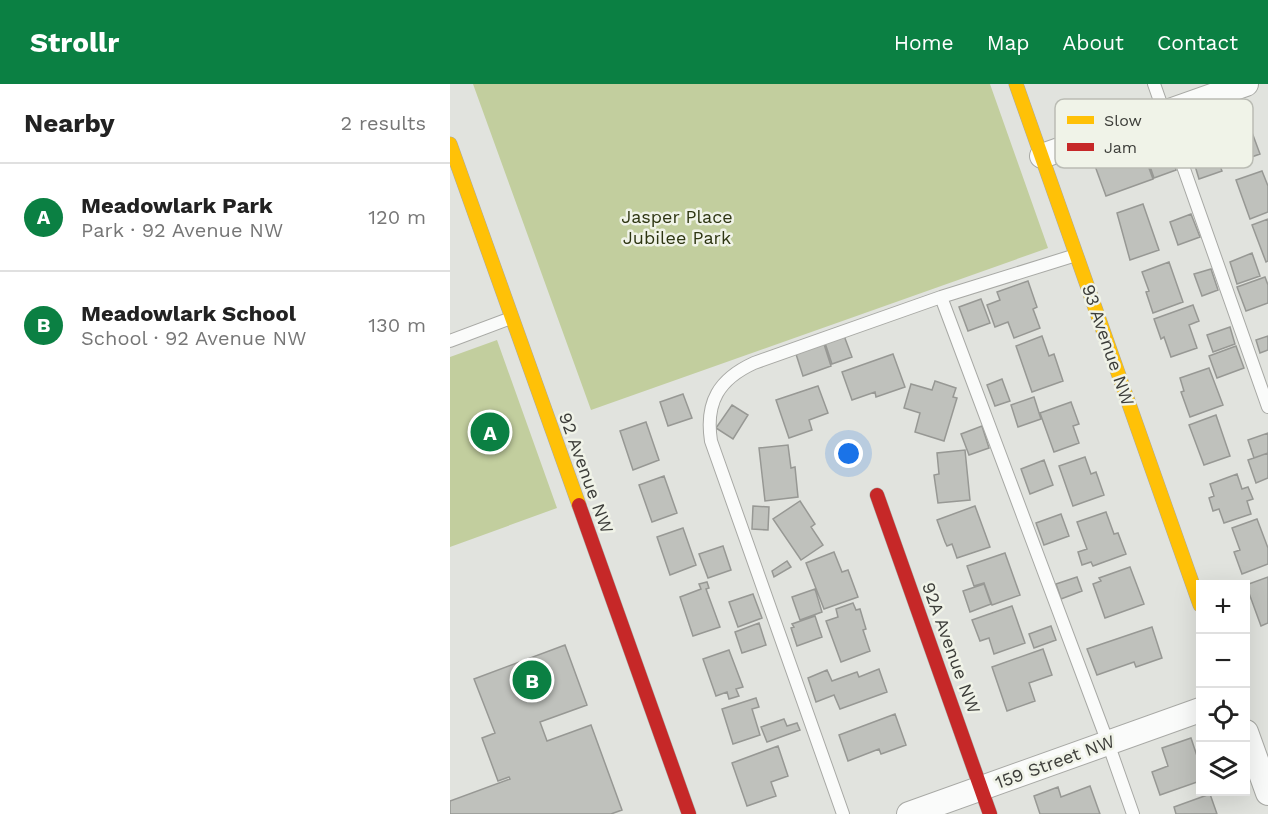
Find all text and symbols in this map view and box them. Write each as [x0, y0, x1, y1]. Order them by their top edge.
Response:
text: Strollr [30, 26, 119, 59]
text: Home [894, 30, 954, 55]
text: Map [987, 30, 1030, 55]
text: About [1063, 30, 1124, 55]
text: Contact [1157, 30, 1238, 55]
legend [1055, 99, 1253, 168]
text: Nearby [24, 108, 115, 138]
text: 2 results [341, 111, 426, 135]
text: Slow [1104, 111, 1142, 130]
text: Jam [1104, 138, 1137, 157]
text: Meadowlark Park [81, 193, 273, 218]
text: A [37, 205, 50, 229]
text: 120 m [368, 205, 426, 229]
park label: Jasper Place Jubilee Park [621, 206, 733, 248]
text: Park · 92 Avenue NW [81, 218, 283, 242]
street label: 93 Avenue NW [1078, 281, 1139, 408]
text: Meadowlark School [81, 301, 296, 326]
text: B [37, 313, 50, 337]
text: 130 m [368, 313, 426, 337]
text: School · 92 Avenue NW [81, 326, 306, 350]
street label: 92 Avenue NW [555, 409, 618, 536]
pin: A [470, 410, 510, 454]
your location [834, 439, 863, 468]
street label: 92A Avenue NW [918, 579, 985, 716]
map controls [1196, 580, 1250, 796]
button: + [1196, 580, 1250, 634]
button: − [1196, 634, 1250, 688]
pin: B [512, 658, 551, 702]
button: locate [1196, 688, 1250, 742]
street label: 159 Street NW [992, 730, 1117, 793]
button: layers [1196, 742, 1250, 796]

